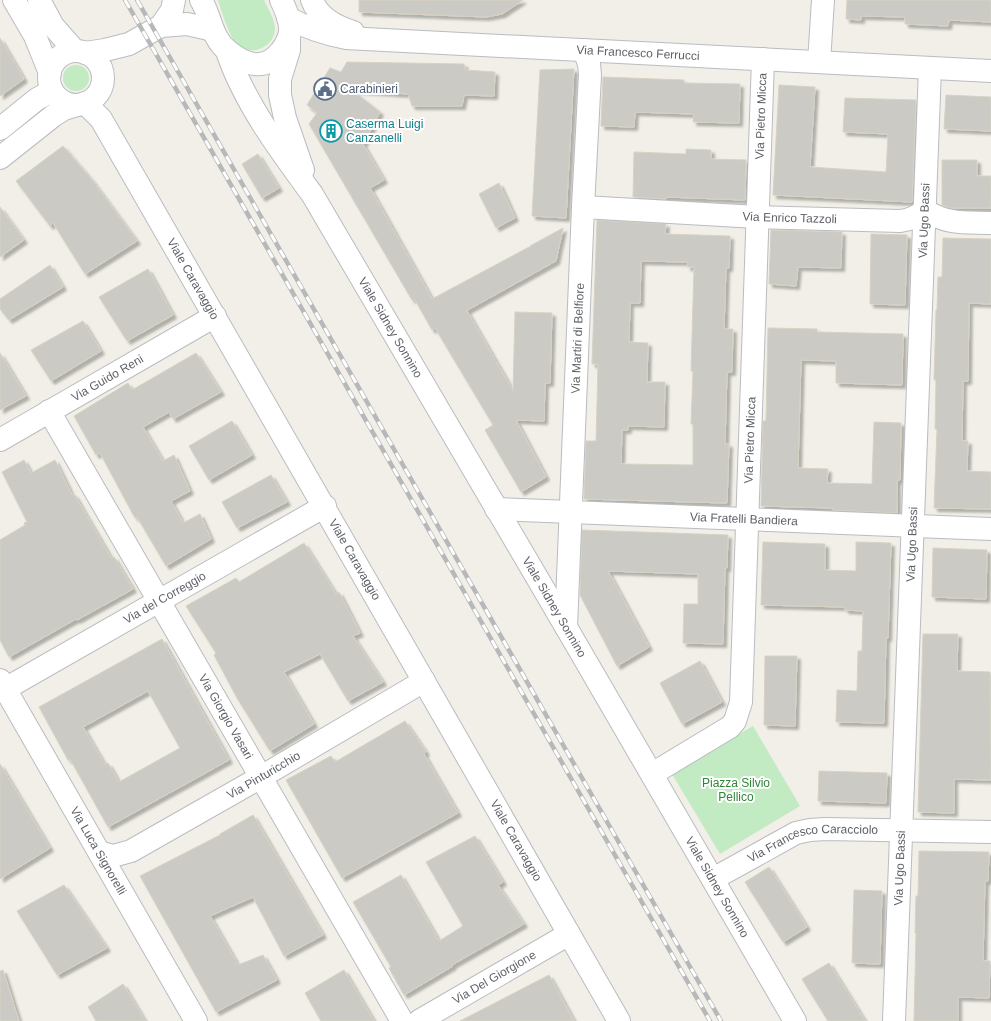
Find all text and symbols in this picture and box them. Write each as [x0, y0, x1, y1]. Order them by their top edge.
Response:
street label: Via Francesco Ferrucci [576, 43, 700, 63]
street label: Via Pietro Micca [753, 72, 770, 160]
public building icon: Carabinieri [312, 76, 338, 102]
place label: Carabinieri [340, 82, 398, 96]
place label: Caserma Luigi Canzanelli [346, 117, 423, 145]
building icon: Caserma Luigi Canzanelli [318, 118, 344, 144]
street label: Via Ugo Bassi [916, 183, 933, 258]
street label: Via Enrico Tazzoli [742, 209, 837, 226]
street label: Viale Caravaggio [164, 236, 222, 322]
street label: Viale Sidney Sonnino [355, 275, 425, 381]
street label: Via Martiri di Belfiore [568, 282, 587, 394]
street label: Via Guido Reni [69, 352, 146, 404]
street label: Via Pietro Micca [741, 396, 758, 483]
street label: Via Ugo Bassi [904, 506, 920, 582]
street label: Via Fratelli Bandiera [690, 510, 798, 528]
street label: Viale Caravaggio [326, 516, 384, 603]
street label: Viale Sidney Sonnino [519, 554, 589, 660]
street label: Via del Correggio [121, 568, 209, 627]
street label: Via Giorgio Vasari [196, 672, 256, 761]
street label: Via Pinturicchio [224, 748, 303, 802]
park label: Piazza Silvio Pellico [702, 776, 770, 804]
street label: Viale Caravaggio [487, 797, 545, 884]
street label: Via Luca Signorelli [67, 804, 129, 897]
street label: Via Francesco Caracciolo [745, 822, 879, 865]
street label: Via Ugo Bassi [891, 830, 908, 906]
street label: Viale Sidney Sonnino [683, 834, 752, 940]
street label: Via Del Giorgione [450, 948, 539, 1007]

